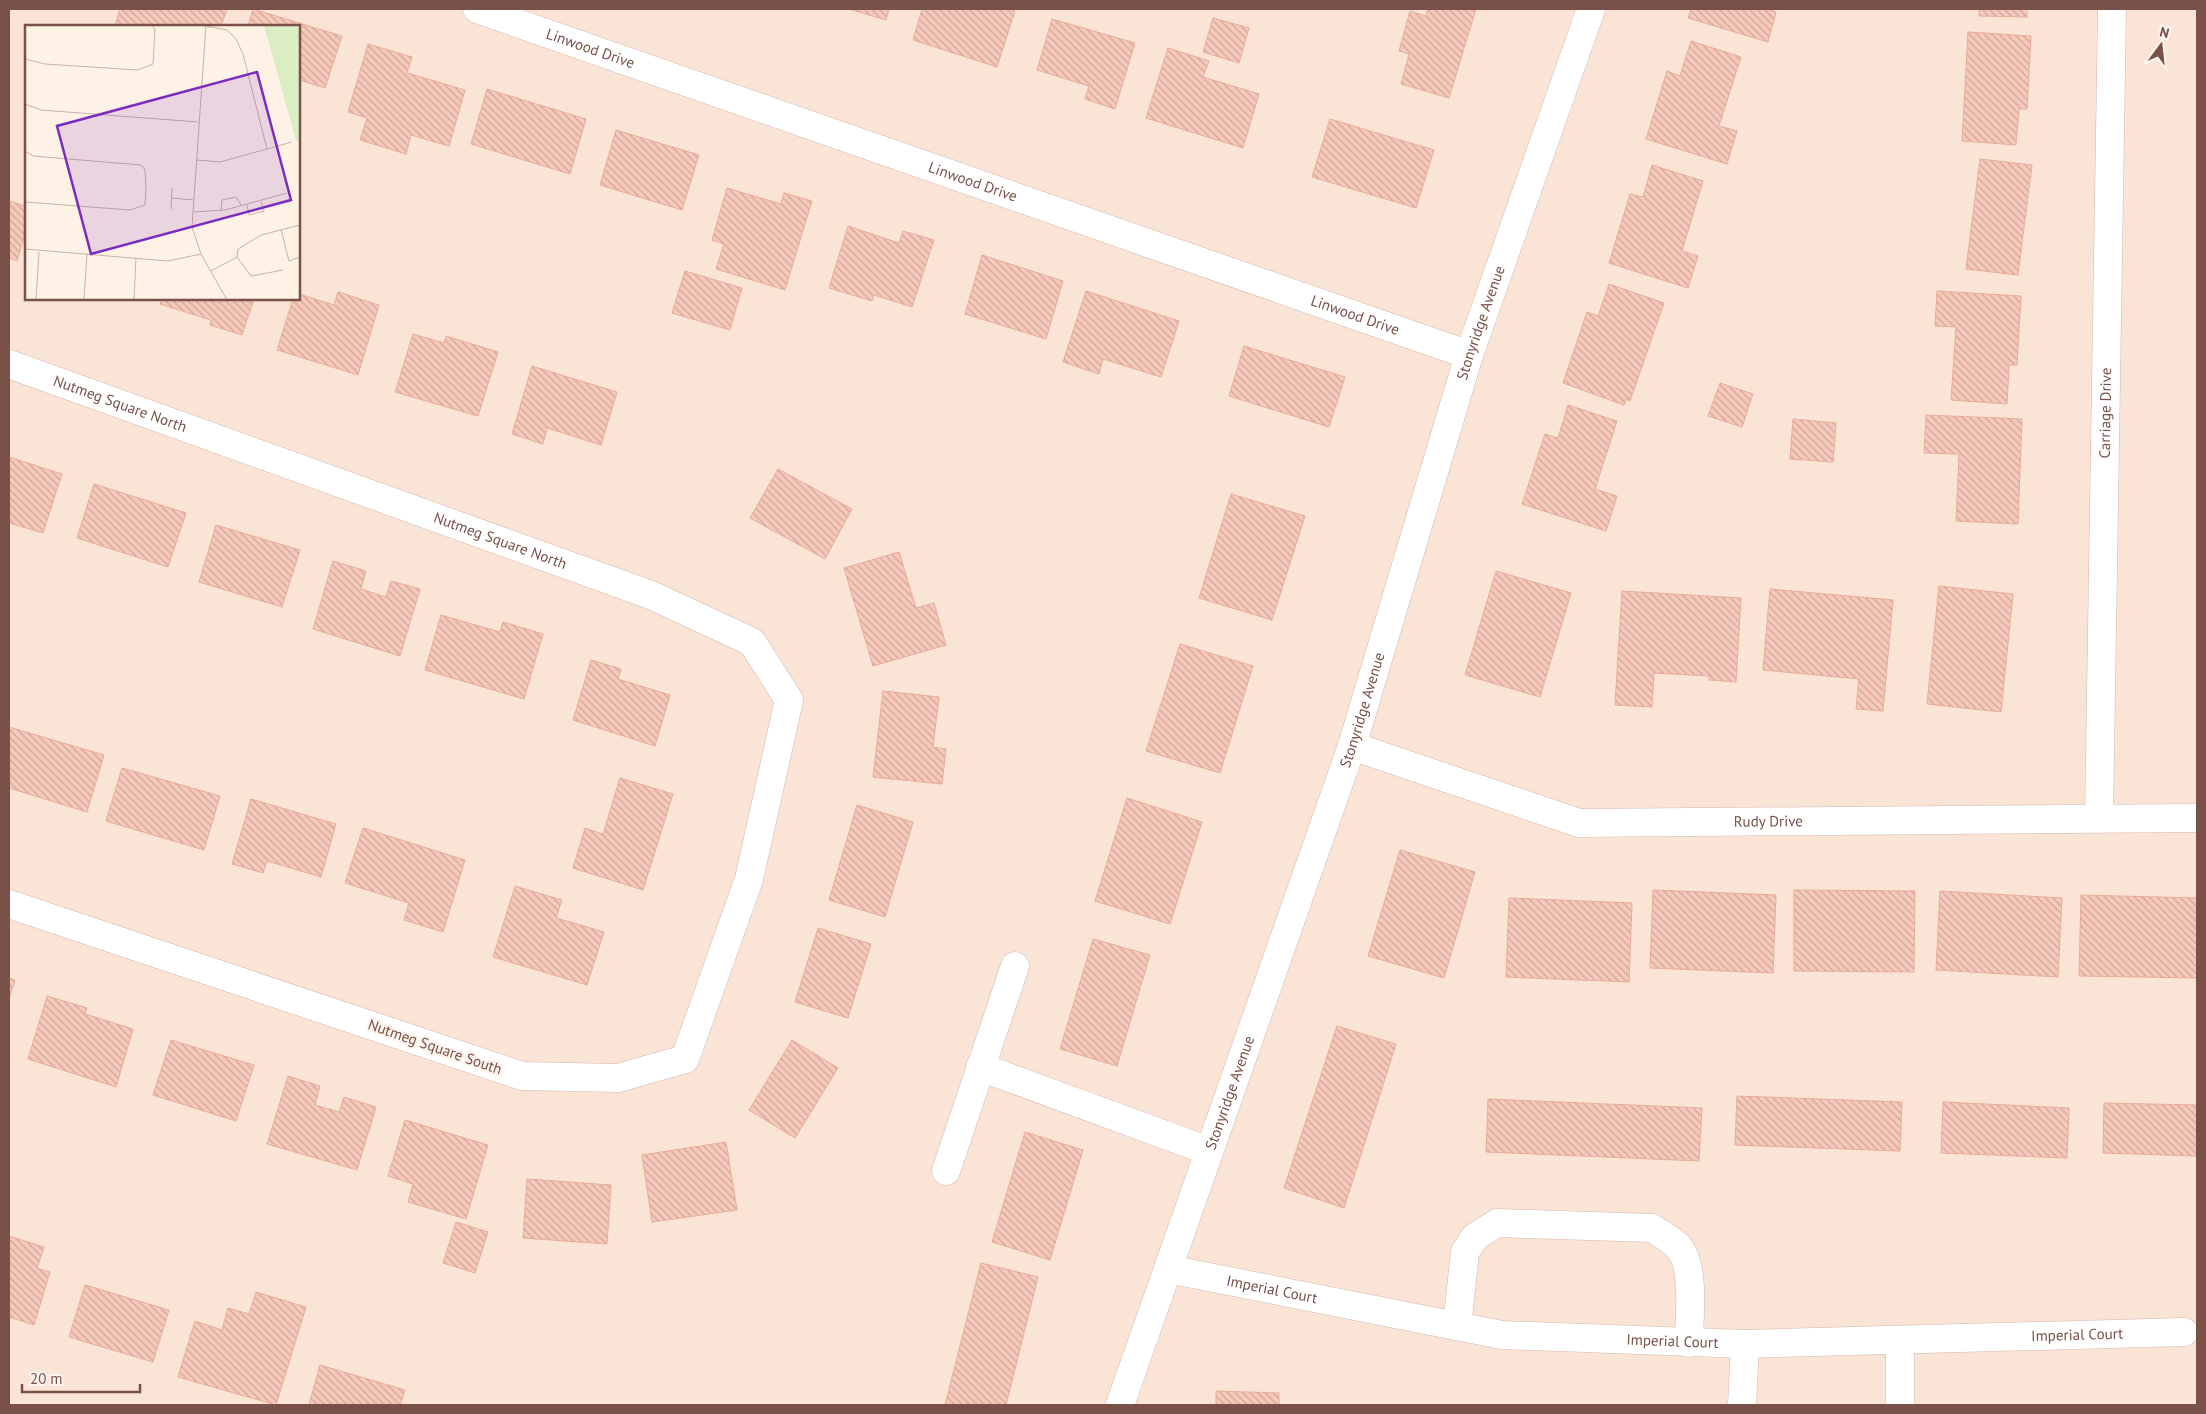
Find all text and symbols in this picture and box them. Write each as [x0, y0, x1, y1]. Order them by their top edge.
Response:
north arrow [2136, 20, 2186, 70]
text: N [2158, 23, 2171, 42]
street label: Linwood Drive [544, 24, 637, 72]
inset map [25, 25, 300, 300]
street label: Linwood Drive [926, 157, 1020, 206]
street label: Stonyridge Avenue [1452, 263, 1509, 382]
street label: Linwood Drive [1308, 291, 1402, 339]
street label: Carriage Drive [2095, 367, 2115, 459]
street label: Nutmeg Square North [51, 371, 189, 436]
street label: Nutmeg Square North [431, 508, 570, 573]
street label: Stonyridge Avenue [1335, 650, 1388, 770]
street label: Rudy Drive [1734, 811, 1803, 831]
street label: Nutmeg Square South [366, 1015, 505, 1078]
street label: Stonyridge Avenue [1201, 1033, 1258, 1152]
street label: Imperial Court [1225, 1271, 1319, 1307]
street label: Imperial Court [2031, 1324, 2124, 1345]
street label: Imperial Court [1626, 1330, 1719, 1352]
scale bar [22, 1362, 140, 1394]
text: 20 m [30, 1369, 63, 1388]

